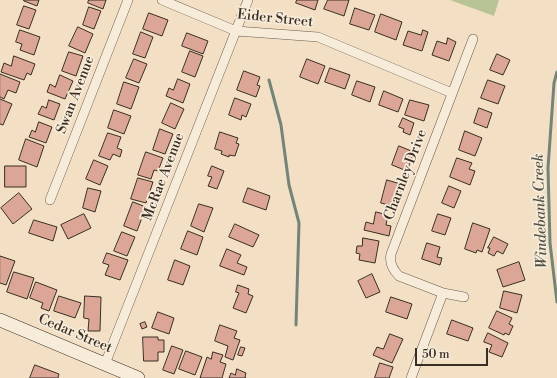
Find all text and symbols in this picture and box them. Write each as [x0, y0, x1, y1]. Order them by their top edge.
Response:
street label: Eider Street [236, 7, 314, 31]
street label: Swan Avenue [53, 54, 99, 136]
street label: Charnley Drive [381, 127, 431, 223]
street label: McRae Avenue [140, 131, 188, 223]
water label: Windebank Creek [530, 153, 552, 269]
street label: Cedar Street [36, 311, 114, 357]
scale bar [417, 340, 490, 366]
text: 50 m [422, 347, 450, 362]

